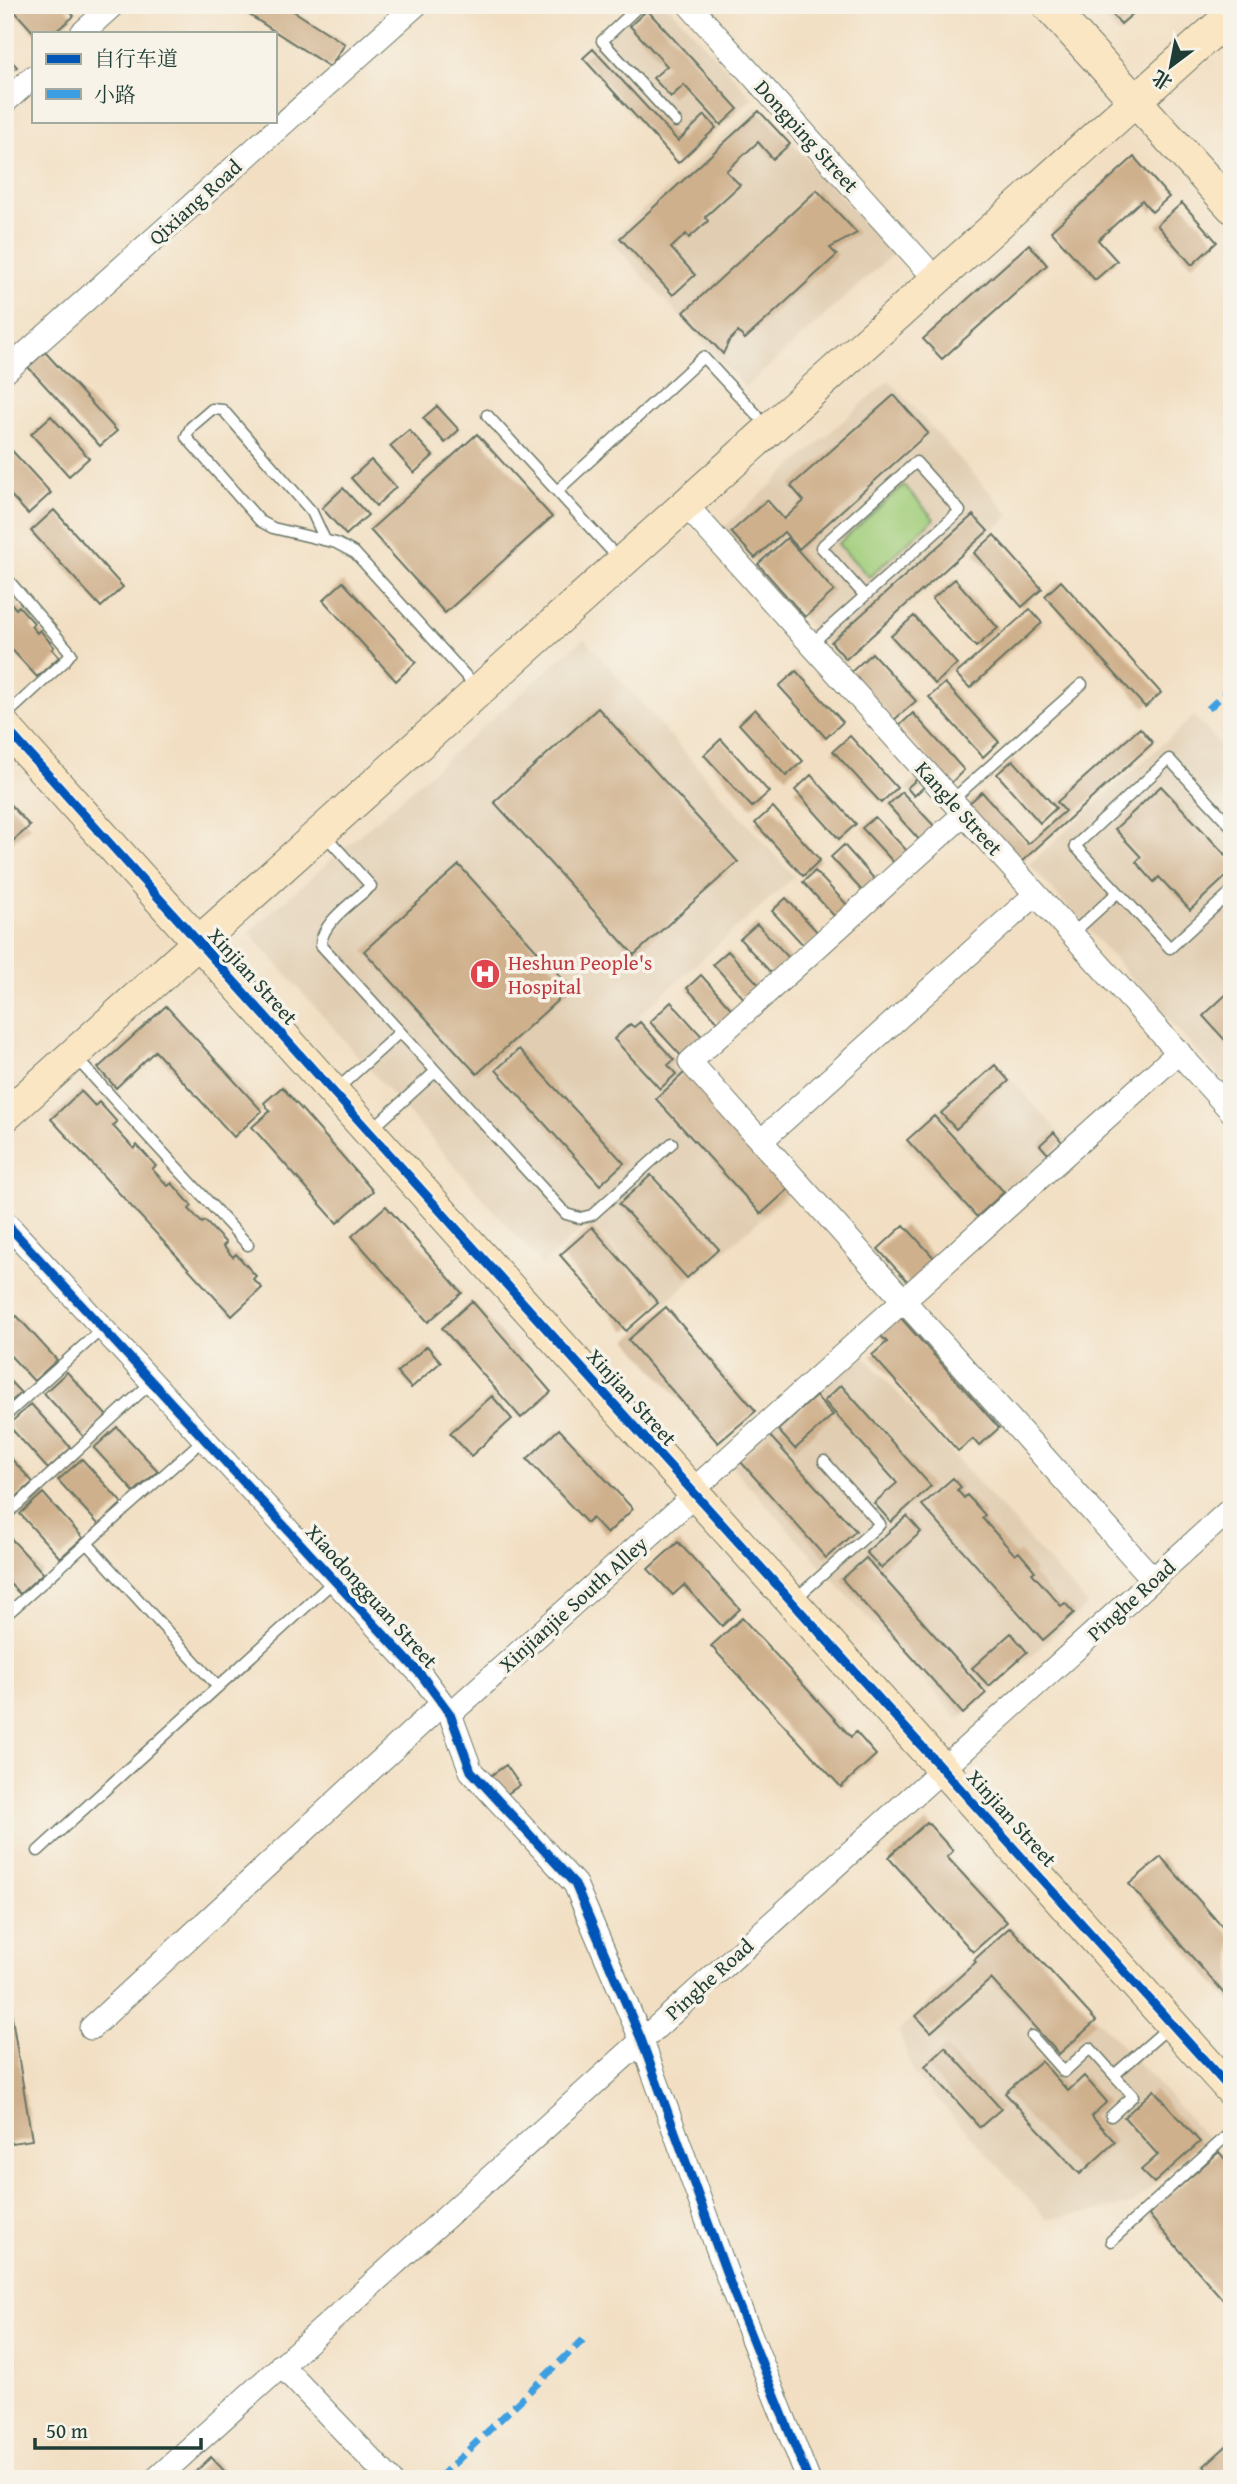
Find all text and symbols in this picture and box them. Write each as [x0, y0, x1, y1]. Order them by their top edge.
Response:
legend [32, 32, 276, 122]
north arrow [1136, 32, 1206, 102]
text: 自行车道 [94, 43, 178, 74]
text: 北 [1147, 64, 1177, 97]
street label: Dongping Street [748, 73, 867, 200]
text: 小路 [94, 79, 136, 110]
street label: Qixiang Road [142, 151, 249, 252]
street label: Kangle Street [908, 754, 1010, 863]
street label: Xinjian Street [201, 920, 306, 1032]
place label: Heshun People's Hospital [508, 947, 652, 1002]
hospital icon: Heshun People's Hospital [468, 957, 502, 991]
street label: Xinjian Street [580, 1341, 685, 1453]
street label: Xiaodongguan Street [299, 1517, 446, 1676]
street label: Xinjianjie South Alley [492, 1528, 655, 1679]
street label: Pinghe Road [1080, 1551, 1183, 1648]
street label: Xinjian Street [960, 1762, 1065, 1874]
street label: Pinghe Road [658, 1930, 761, 2027]
scale bar [35, 2407, 201, 2451]
text: 50 m [46, 2415, 88, 2446]

